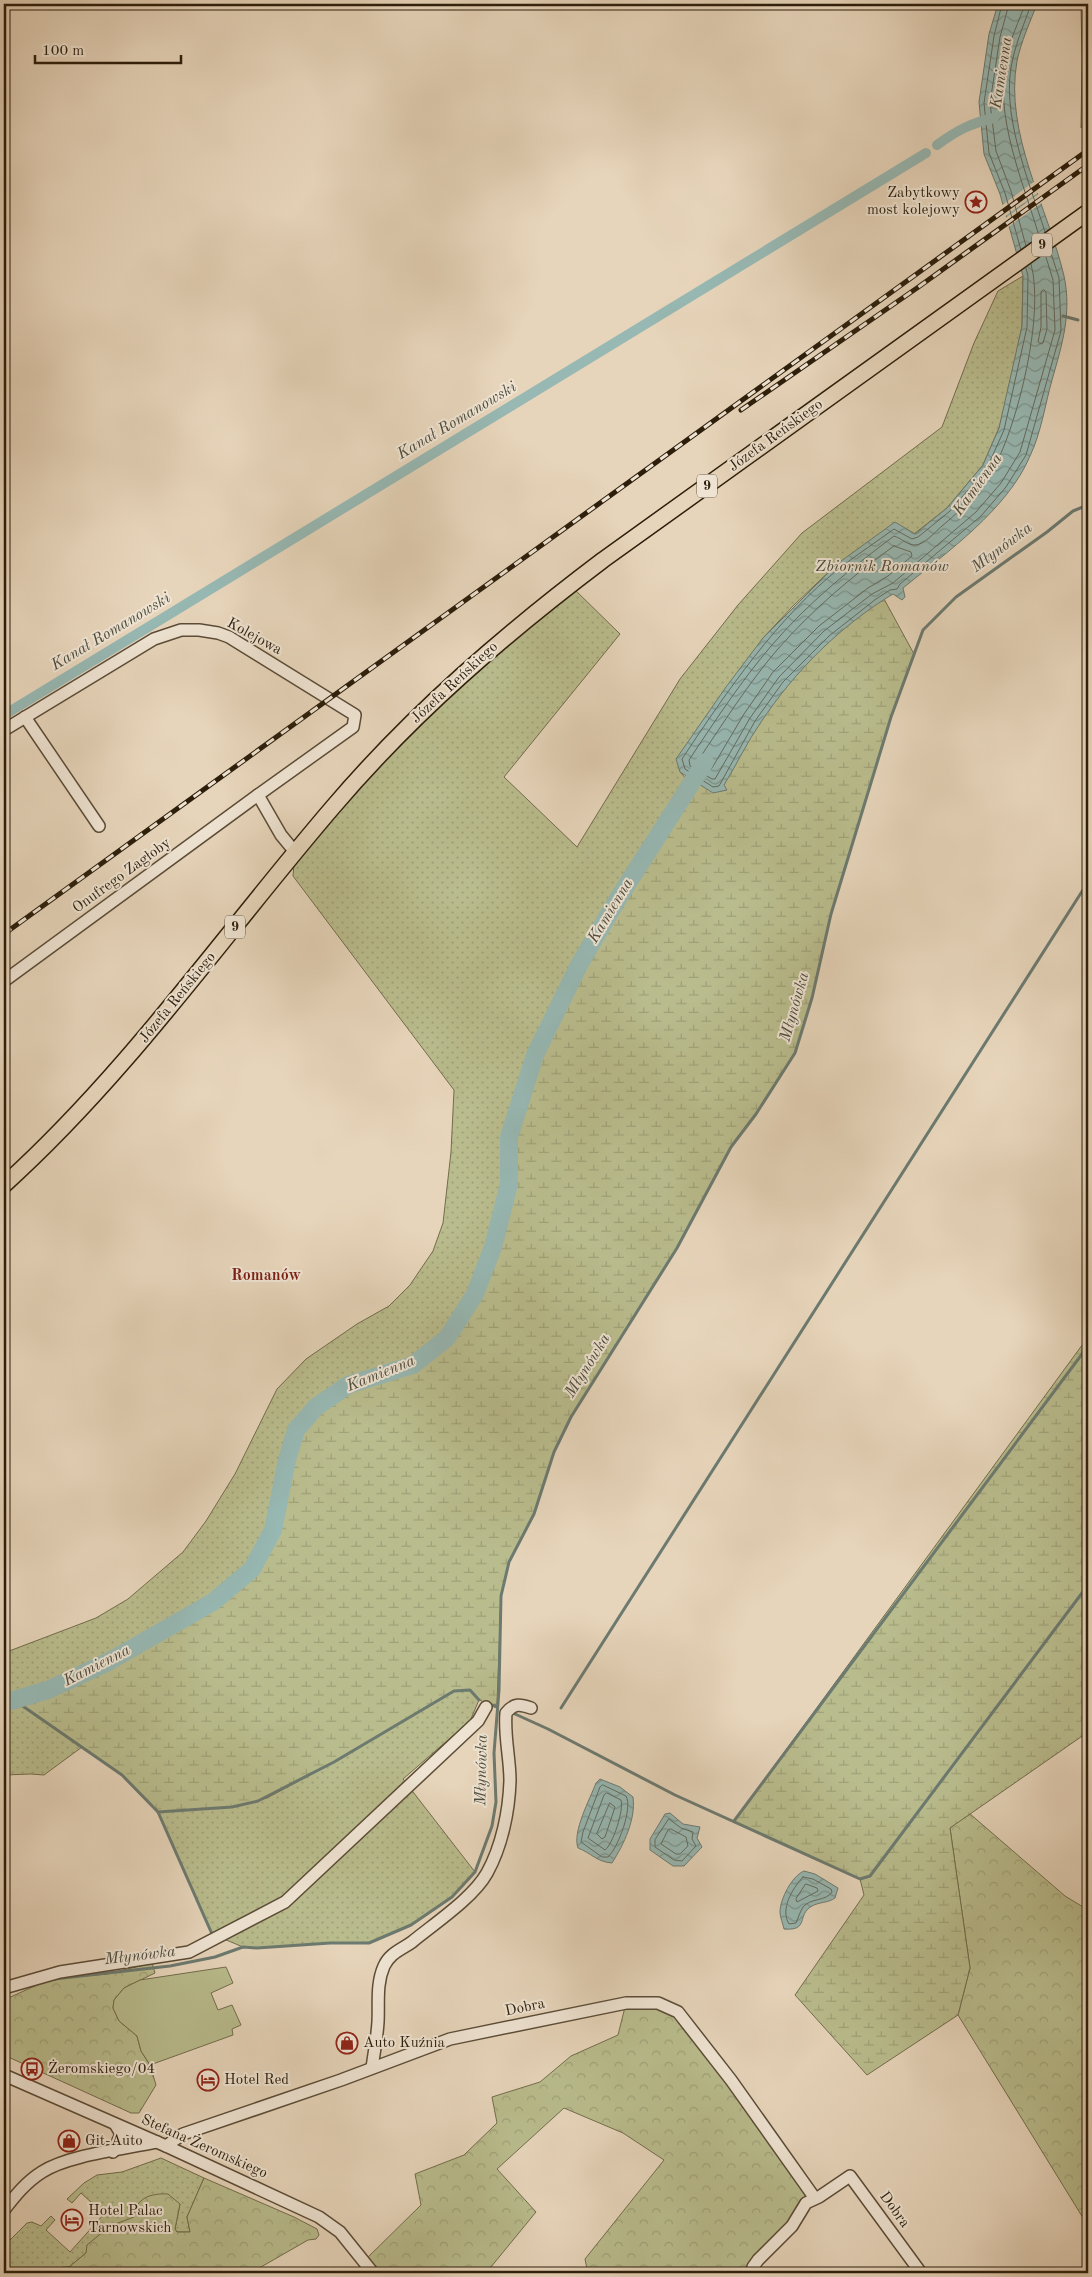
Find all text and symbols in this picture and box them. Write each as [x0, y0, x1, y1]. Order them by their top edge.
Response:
scale bar [35, 32, 181, 64]
water label: Kamienna [988, 36, 1016, 111]
text: 100 m [42, 44, 84, 59]
place label: Zabytkowy most kolejowy [867, 186, 960, 218]
place icon: Zabytkowy most kolejowy [964, 190, 988, 214]
road number: 9 [1032, 234, 1052, 256]
water label: Kanał Romanowski [394, 379, 520, 463]
street label: Józefa Reńskiego [726, 397, 826, 475]
water label: Kamienna [950, 451, 1006, 520]
road number: 9 [697, 474, 717, 498]
water label: Młynówka [968, 520, 1036, 577]
water label: Zbiornik Romanów [815, 559, 949, 575]
water label: Kanał Romanowski [48, 590, 174, 674]
street label: Kolejowa [224, 616, 285, 658]
street label: Józefa Reńskiego [409, 639, 501, 727]
street label: Onufrego Zagłoby [70, 836, 174, 916]
water label: Kamienna [585, 876, 637, 947]
road number: 9 [225, 916, 245, 939]
street label: Józefa Reńskiego [137, 950, 219, 1046]
water label: Młynówka [777, 970, 813, 1045]
district label: Romanów [231, 1268, 301, 1284]
water label: Młynówka [562, 1331, 614, 1401]
water label: Kamienna [344, 1353, 418, 1395]
water label: Kamienna [60, 1642, 133, 1690]
water label: Młynówka [473, 1734, 491, 1807]
water label: Młynówka [103, 1944, 177, 1968]
street label: Dobra [504, 1996, 547, 2020]
shop icon: Auto Kuźnia [335, 2031, 359, 2055]
place label: Auto Kuźnia [363, 2036, 445, 2051]
bus stop icon: Żeromskiego/04 [20, 2057, 44, 2081]
place label: Żeromskiego/04 [48, 2059, 155, 2077]
hotel icon: Hotel Red [196, 2068, 220, 2092]
place label: Hotel Red [224, 2073, 289, 2088]
street label: Stefana Żeromskiego [139, 2110, 271, 2182]
shop icon: Git-Auto [57, 2129, 81, 2153]
place label: Git-Auto [85, 2134, 143, 2149]
street label: Dobra [876, 2189, 912, 2231]
place label: Hotel Palac Tarnowskich [88, 2204, 172, 2236]
hotel icon: Hotel Palac Tarnowskich [60, 2208, 84, 2232]

